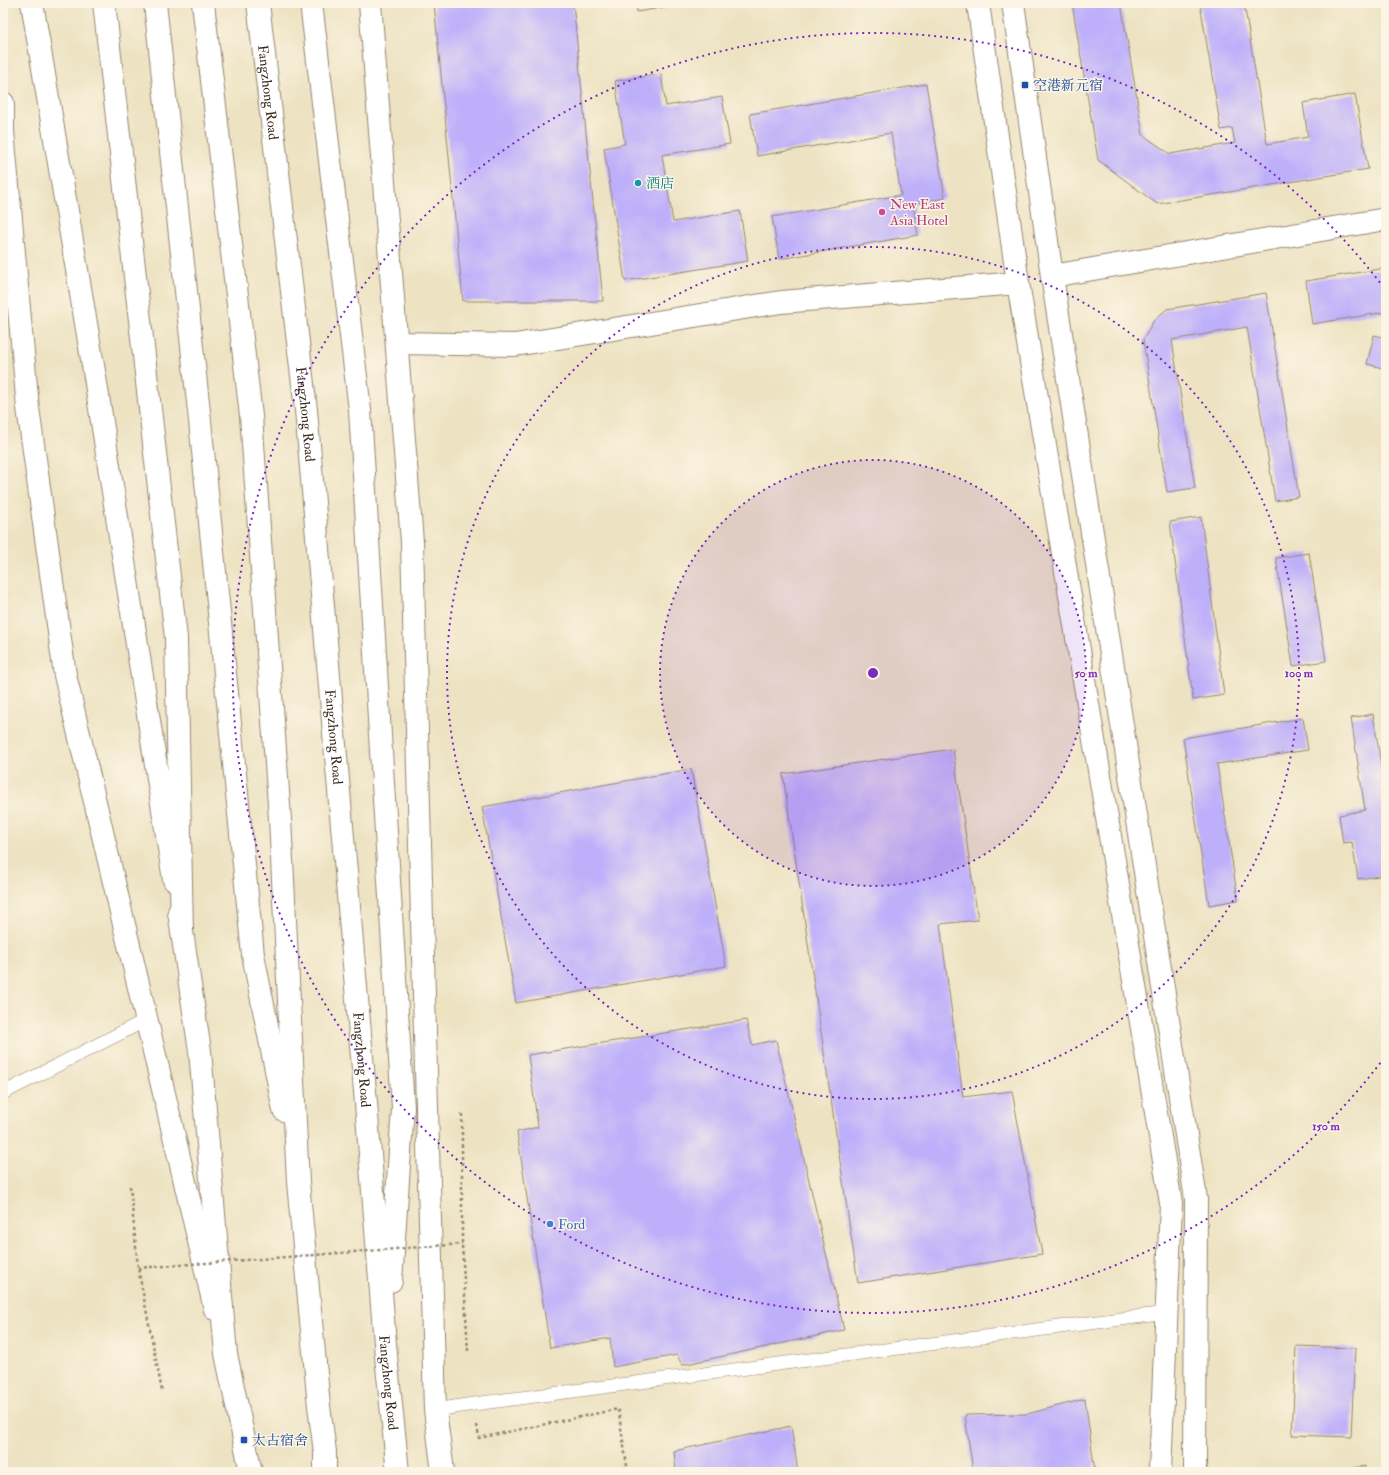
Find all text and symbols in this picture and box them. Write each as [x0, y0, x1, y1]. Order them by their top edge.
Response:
street label: Fangzhong Road [254, 44, 282, 141]
place label: 空港新元宿 [1033, 77, 1103, 94]
marker: 空港新元宿 [1020, 80, 1030, 90]
place label: 酒店 [646, 175, 674, 192]
marker: 酒店 [633, 178, 643, 188]
place label: New East Asia Hotel [889, 196, 949, 229]
marker: New East Asia Hotel [877, 207, 887, 217]
street label: Fangzhong Road [292, 366, 318, 463]
centre of rings [866, 666, 880, 680]
text: 50 m [1074, 666, 1098, 681]
text: 100 m [1285, 666, 1314, 681]
street label: Fangzhong Road [321, 689, 346, 785]
street label: Fangzhong Road [349, 1011, 374, 1108]
text: 150 m [1312, 1119, 1340, 1134]
place label: Ford [558, 1216, 585, 1233]
marker: Ford [545, 1219, 555, 1229]
street label: Fangzhong Road [375, 1334, 402, 1431]
place label: 太古宿舍 [252, 1432, 308, 1449]
marker: 太古宿舍 [239, 1435, 249, 1445]

